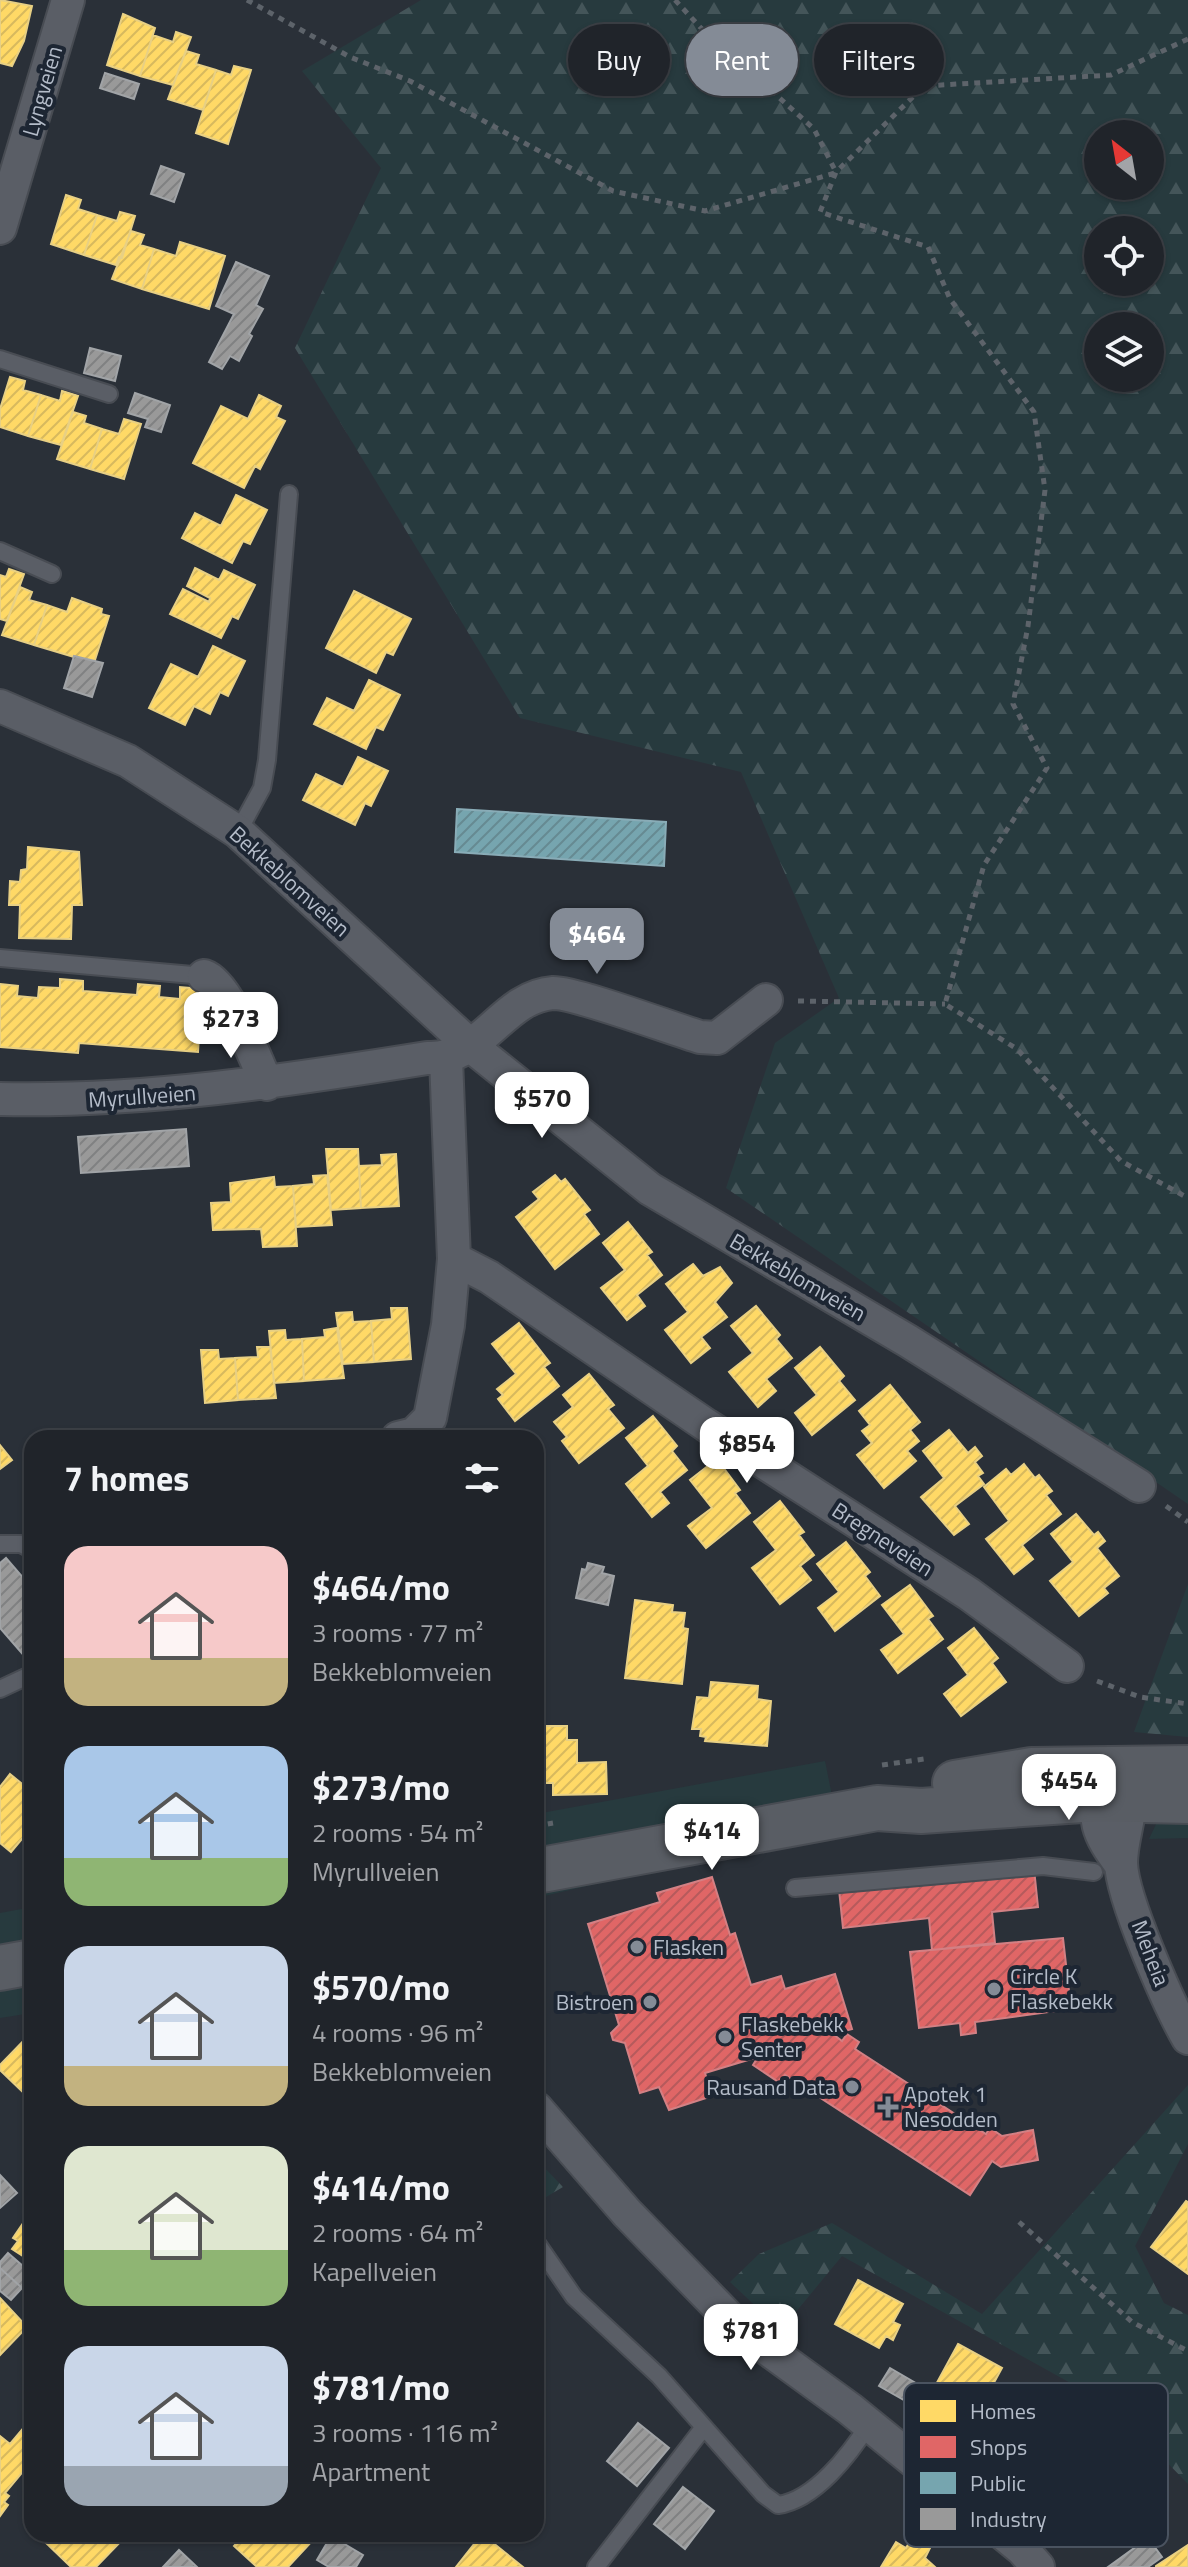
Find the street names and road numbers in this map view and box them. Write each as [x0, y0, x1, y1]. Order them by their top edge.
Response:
street label: Lyngveien [13, 42, 71, 140]
street label: Bekkeblomveien [222, 817, 358, 945]
street label: Myrullveien [87, 1075, 197, 1117]
street label: Bekkeblomveien [724, 1224, 872, 1330]
street label: Bregneveien [825, 1493, 941, 1585]
street label: Meheia [1123, 1915, 1179, 1991]

